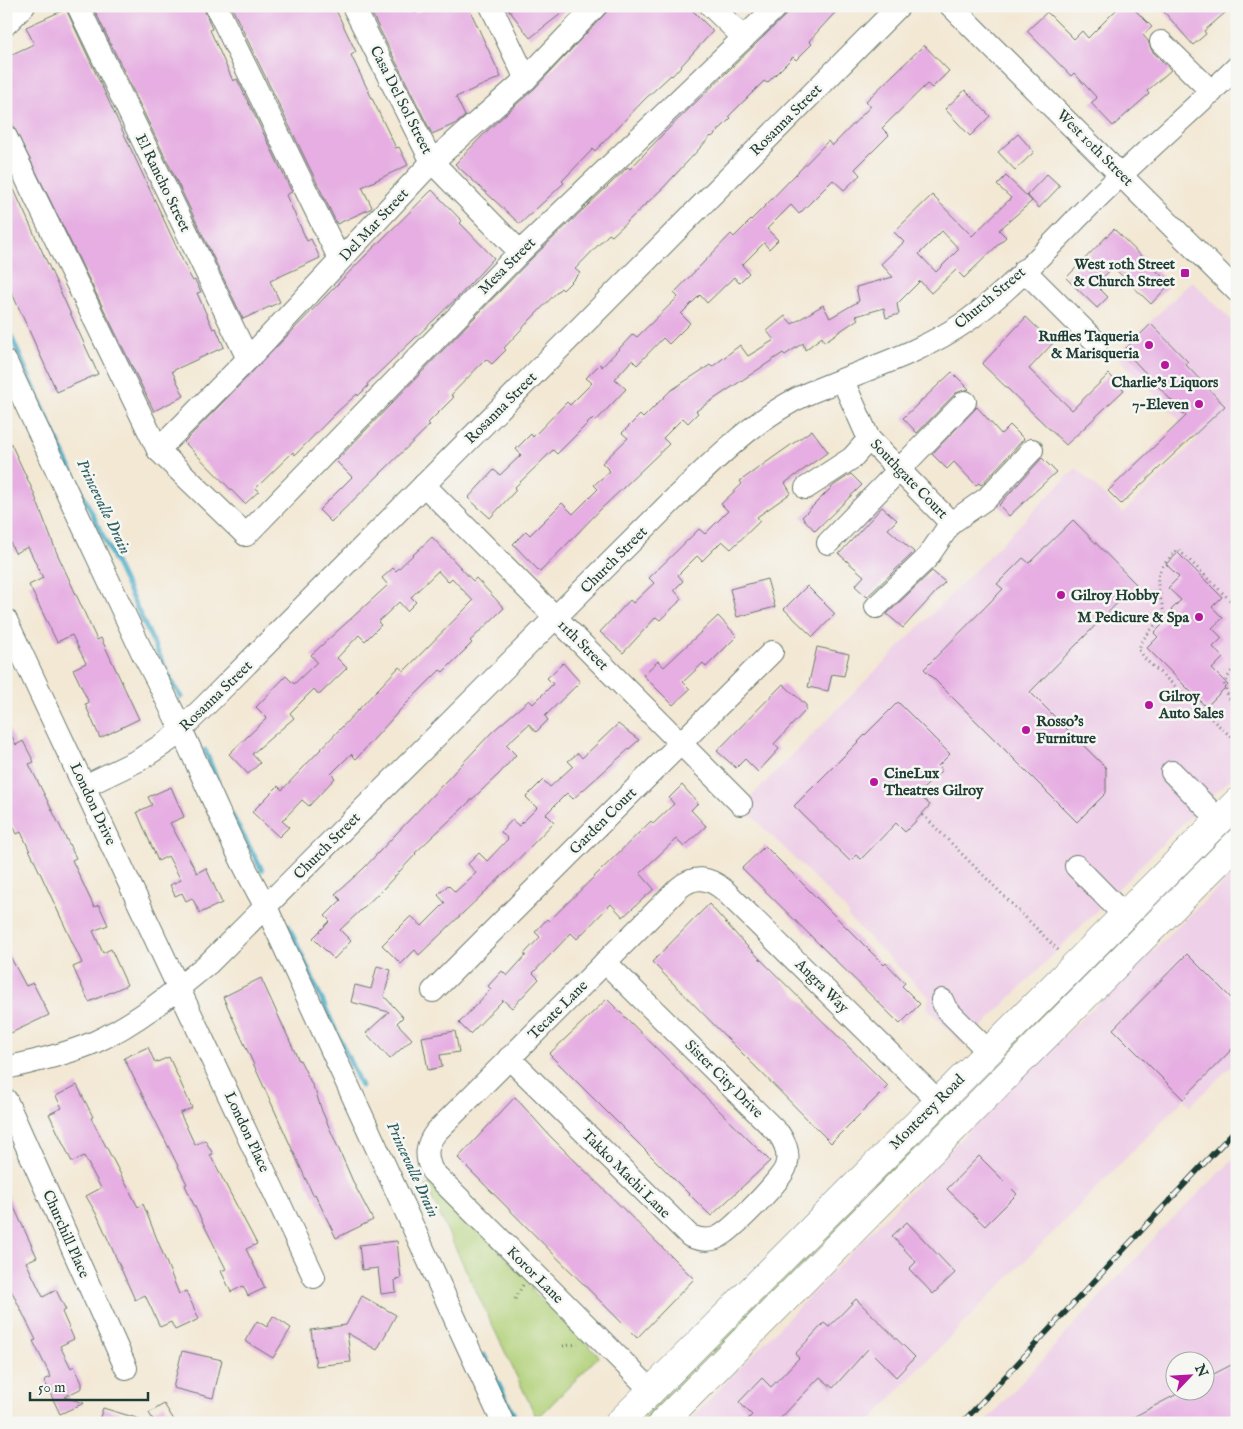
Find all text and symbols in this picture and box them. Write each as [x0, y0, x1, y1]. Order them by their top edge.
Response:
street label: Casa Del Sol Street [366, 43, 436, 157]
street label: Rosanna Street [746, 80, 826, 160]
street label: West 10th Street [1053, 106, 1137, 190]
street label: El Rancho Street [131, 131, 195, 235]
street label: Del Mar Street [335, 185, 413, 265]
street label: Mesa Street [474, 233, 540, 299]
place label: West 10th Street & Church Street [1073, 255, 1176, 291]
street label: Church Street [951, 263, 1029, 333]
marker: West 10th Street & Church Street [1179, 267, 1191, 279]
place label: Ruffles Taqueria & Marisqueria [1038, 327, 1140, 363]
marker: Ruffles Taqueria & Marisqueria [1143, 339, 1155, 351]
marker: Charlie's Liquors [1159, 359, 1171, 371]
street label: Rosanna Street [461, 368, 541, 448]
place label: Charlie's Liquors [1112, 373, 1219, 392]
place label: 7-Eleven [1132, 395, 1189, 414]
marker: 7-Eleven [1193, 398, 1205, 410]
street label: Southgate Court [866, 435, 952, 523]
water label: Princevalle Drain [71, 456, 135, 558]
street label: Church Street [577, 523, 651, 597]
place label: Gilroy Hobby [1071, 586, 1160, 605]
marker: Gilroy Hobby [1055, 589, 1067, 601]
place label: M Pedicure & Spa [1078, 608, 1190, 627]
marker: M Pedicure & Spa [1193, 611, 1205, 623]
street label: 11th Street [553, 615, 613, 675]
street label: Rosanna Street [176, 656, 256, 736]
place label: Gilroy Auto Sales [1158, 687, 1224, 723]
marker: Gilroy Auto Sales [1143, 699, 1155, 711]
place label: Rosso’s Furniture [1036, 712, 1096, 748]
marker: Rosso’s Furniture [1020, 724, 1032, 736]
street label: London Drive [66, 760, 120, 848]
place label: CineLux Theatres Gilroy [883, 764, 984, 800]
marker: CineLux Theatres Gilroy [868, 776, 880, 788]
street label: Garden Court [565, 783, 641, 859]
street label: Church Street [290, 809, 364, 883]
street label: Angra Way [790, 954, 853, 1017]
street label: Tecate Lane [524, 976, 592, 1044]
street label: Sister City Drive [681, 1036, 767, 1122]
street label: Monterey Road [885, 1070, 969, 1154]
street label: London Place [220, 1089, 274, 1175]
water label: Princevalle Drain [381, 1119, 443, 1221]
street label: Takko Machi Lane [578, 1126, 674, 1222]
street label: Churchill Place [38, 1187, 94, 1281]
street label: Koror Lane [502, 1242, 568, 1308]
north arrow [1166, 1352, 1216, 1402]
text: N [1190, 1361, 1212, 1380]
scale bar [30, 1369, 148, 1401]
text: 50 m [38, 1378, 66, 1397]

